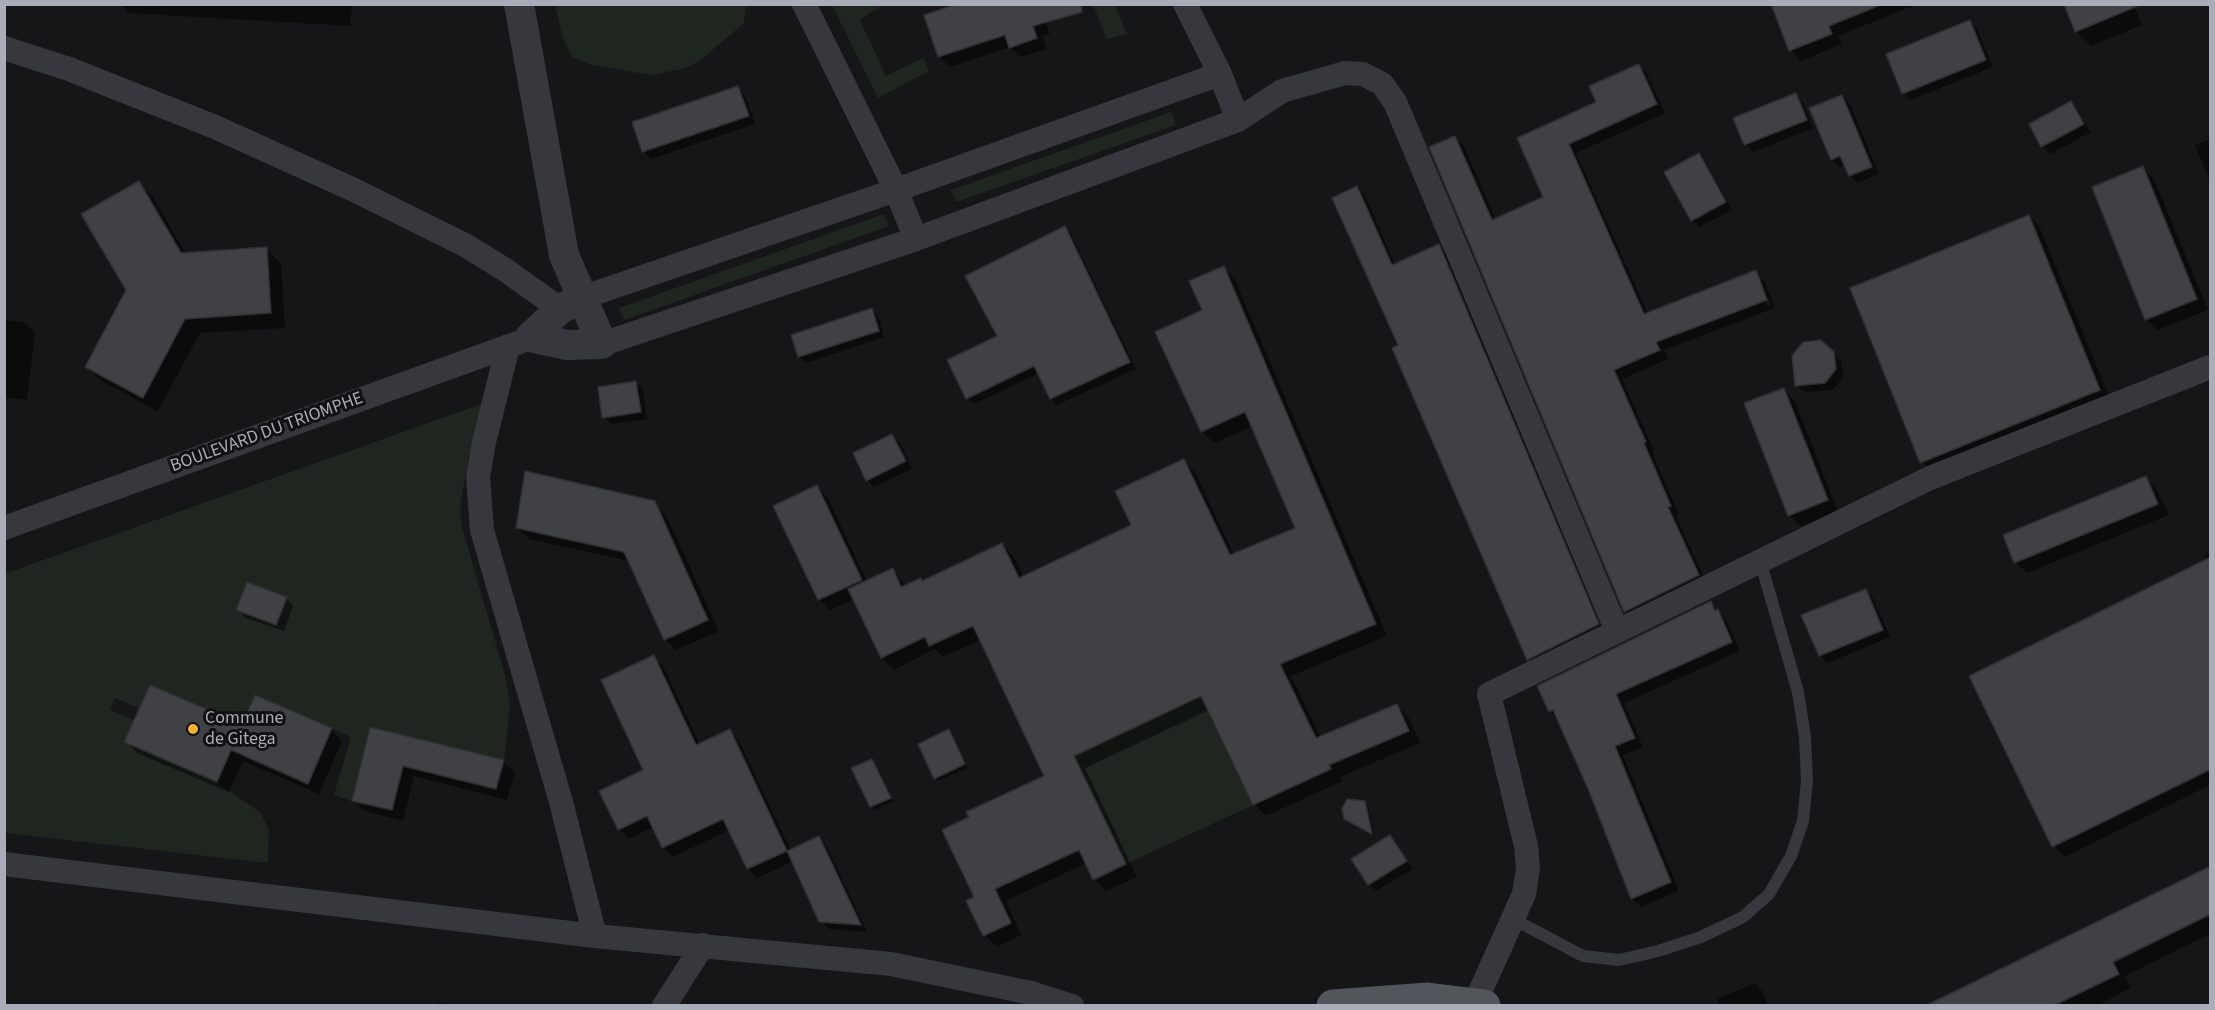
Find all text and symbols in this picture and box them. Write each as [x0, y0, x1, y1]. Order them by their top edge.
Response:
street label: BOULEVARD DU TRIOMPHE [168, 388, 366, 478]
place label: Commune de Gitega [205, 708, 283, 750]
marker: Commune de Gitega [186, 722, 200, 736]

